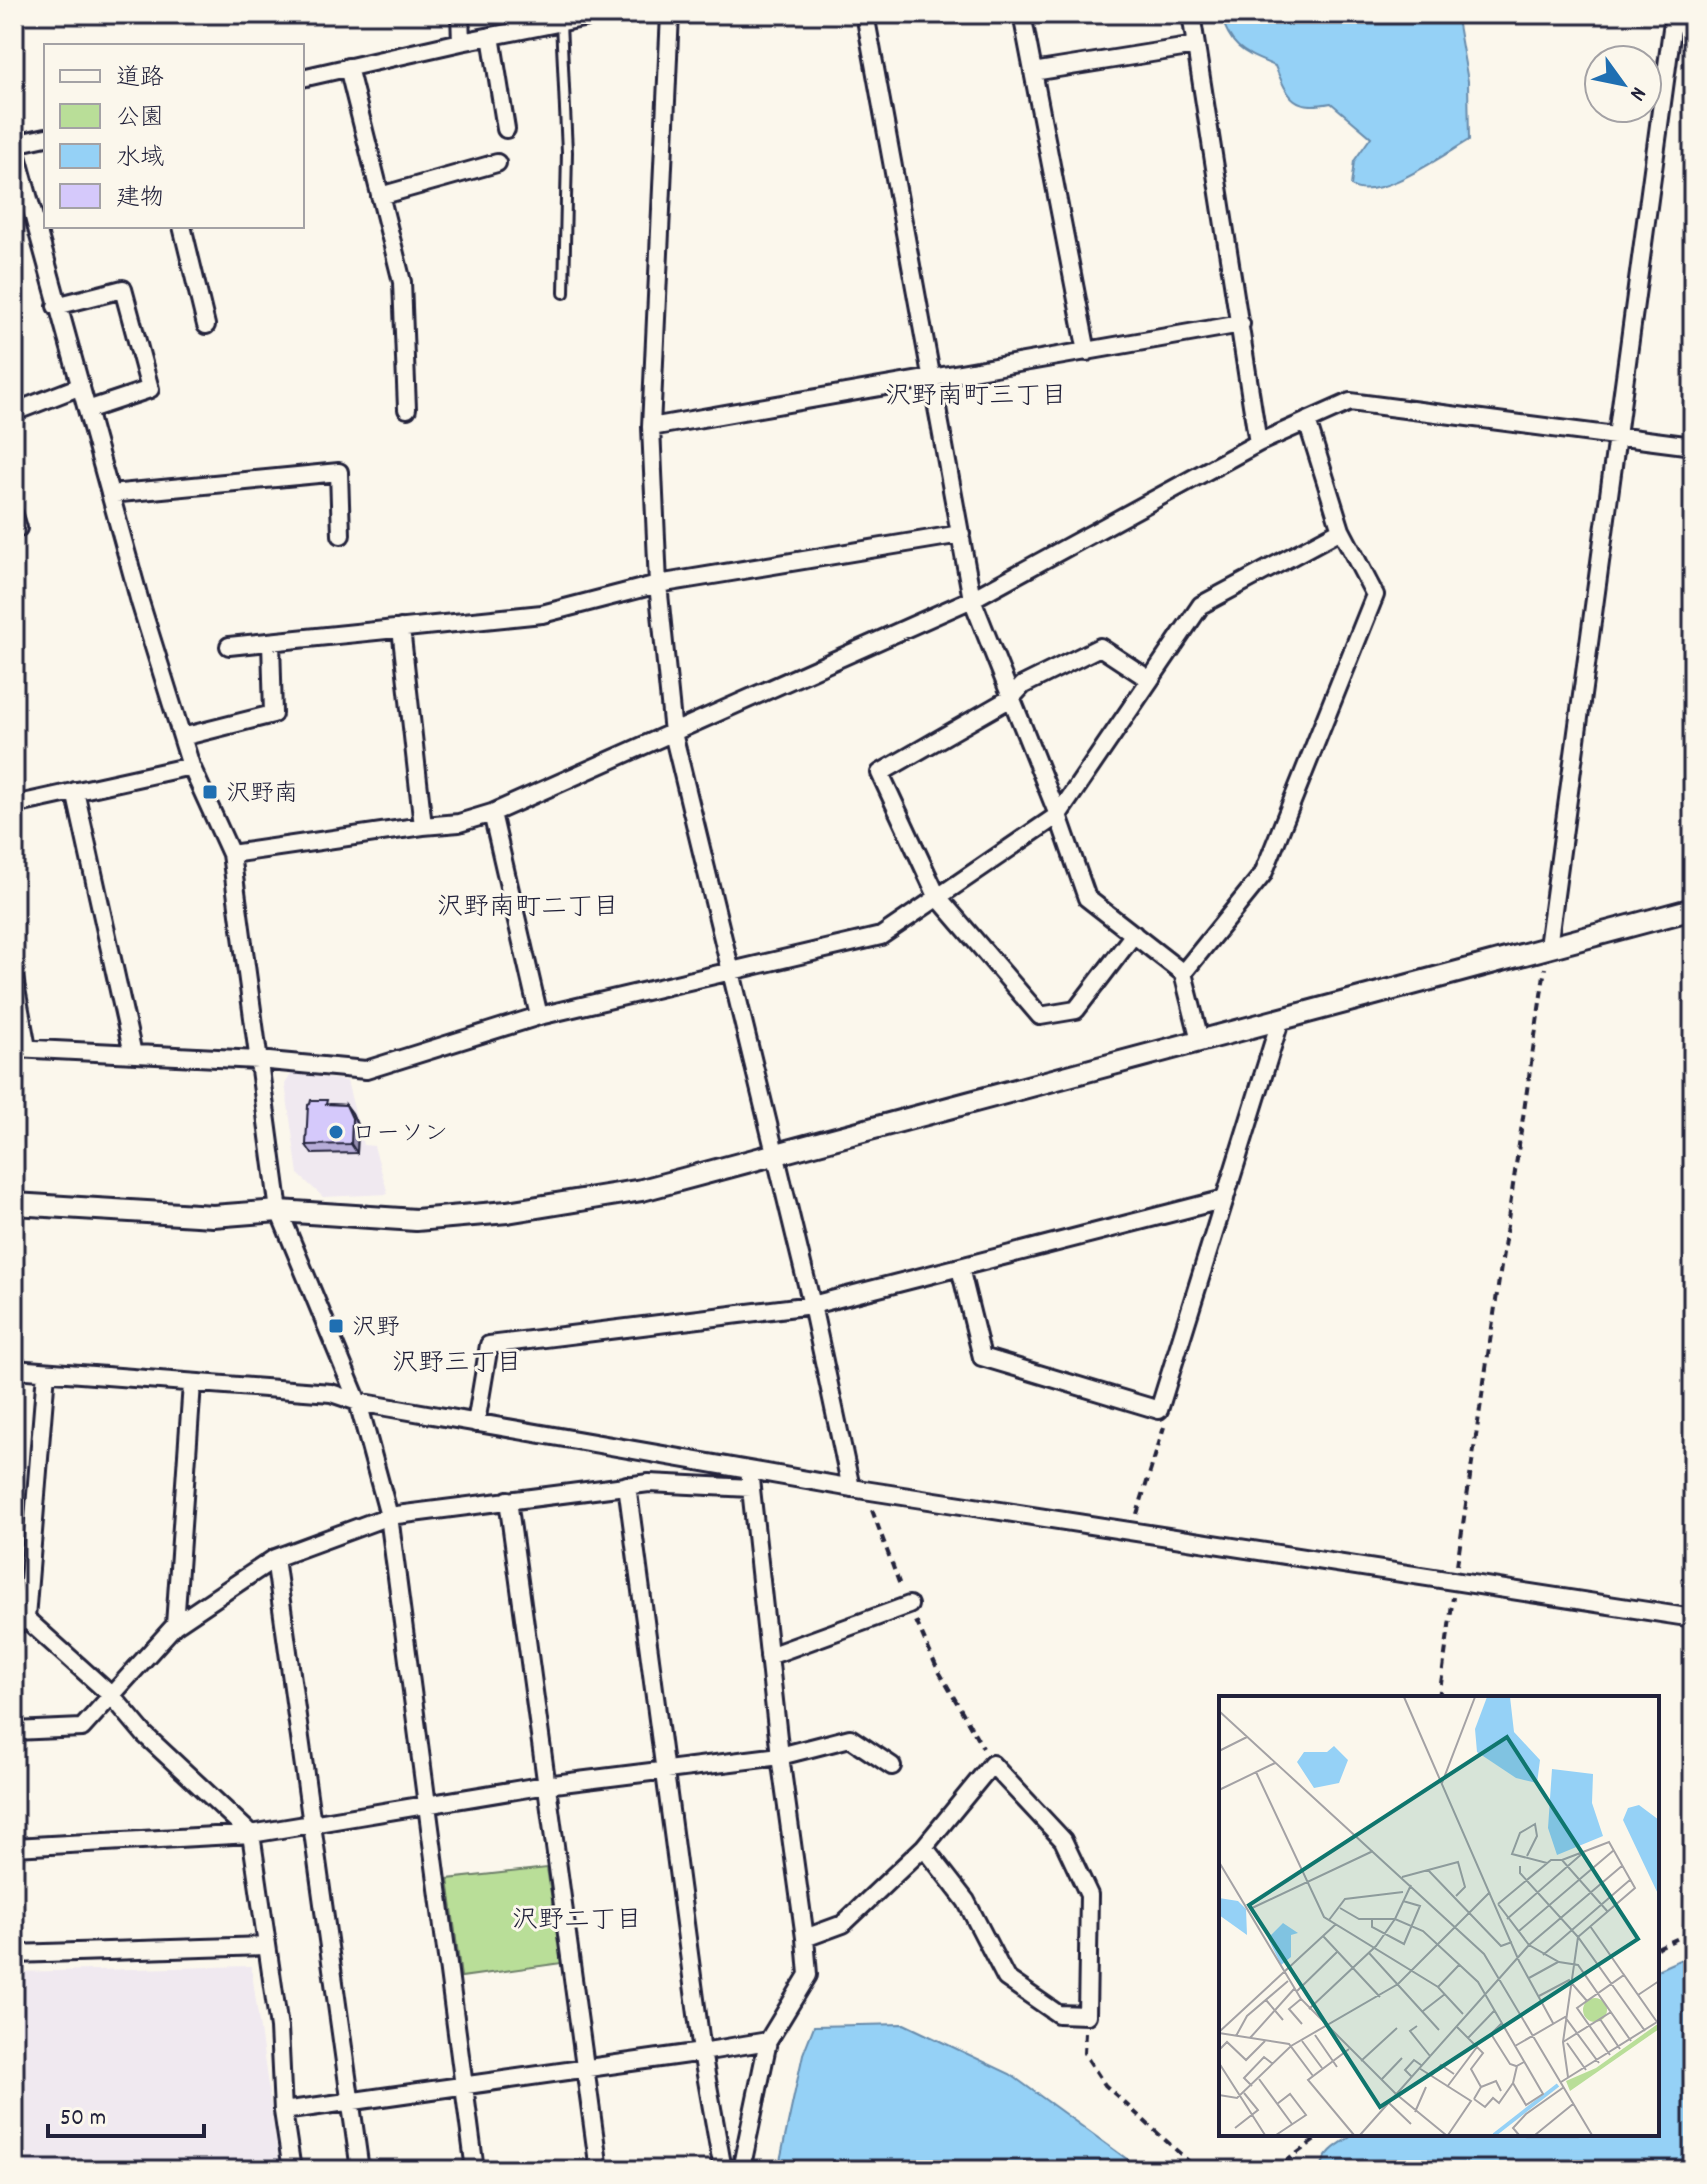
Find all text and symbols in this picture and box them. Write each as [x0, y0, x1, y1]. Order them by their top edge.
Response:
legend [44, 44, 304, 228]
north arrow [1583, 44, 1663, 124]
text: 道路 [116, 62, 164, 96]
text: N [1621, 80, 1653, 106]
text: 公園 [116, 102, 164, 136]
text: 水域 [116, 142, 164, 176]
text: 建物 [116, 182, 164, 216]
district label: 沢野南町三丁目 [885, 379, 1067, 416]
place label: 沢野南 [226, 778, 298, 812]
marker: 沢野南 [201, 783, 219, 801]
district label: 沢野南町二丁目 [437, 890, 619, 927]
place label: ローソン [352, 1118, 448, 1152]
marker: ローソン [327, 1123, 345, 1141]
place label: 沢野 [352, 1312, 400, 1346]
marker: 沢野 [327, 1317, 345, 1335]
district label: 沢野三丁目 [392, 1346, 522, 1383]
inset map [1219, 1696, 1659, 2136]
district label: 沢野二丁目 [512, 1903, 642, 1940]
scale bar [48, 2088, 204, 2138]
text: 50 m [60, 2102, 106, 2136]

